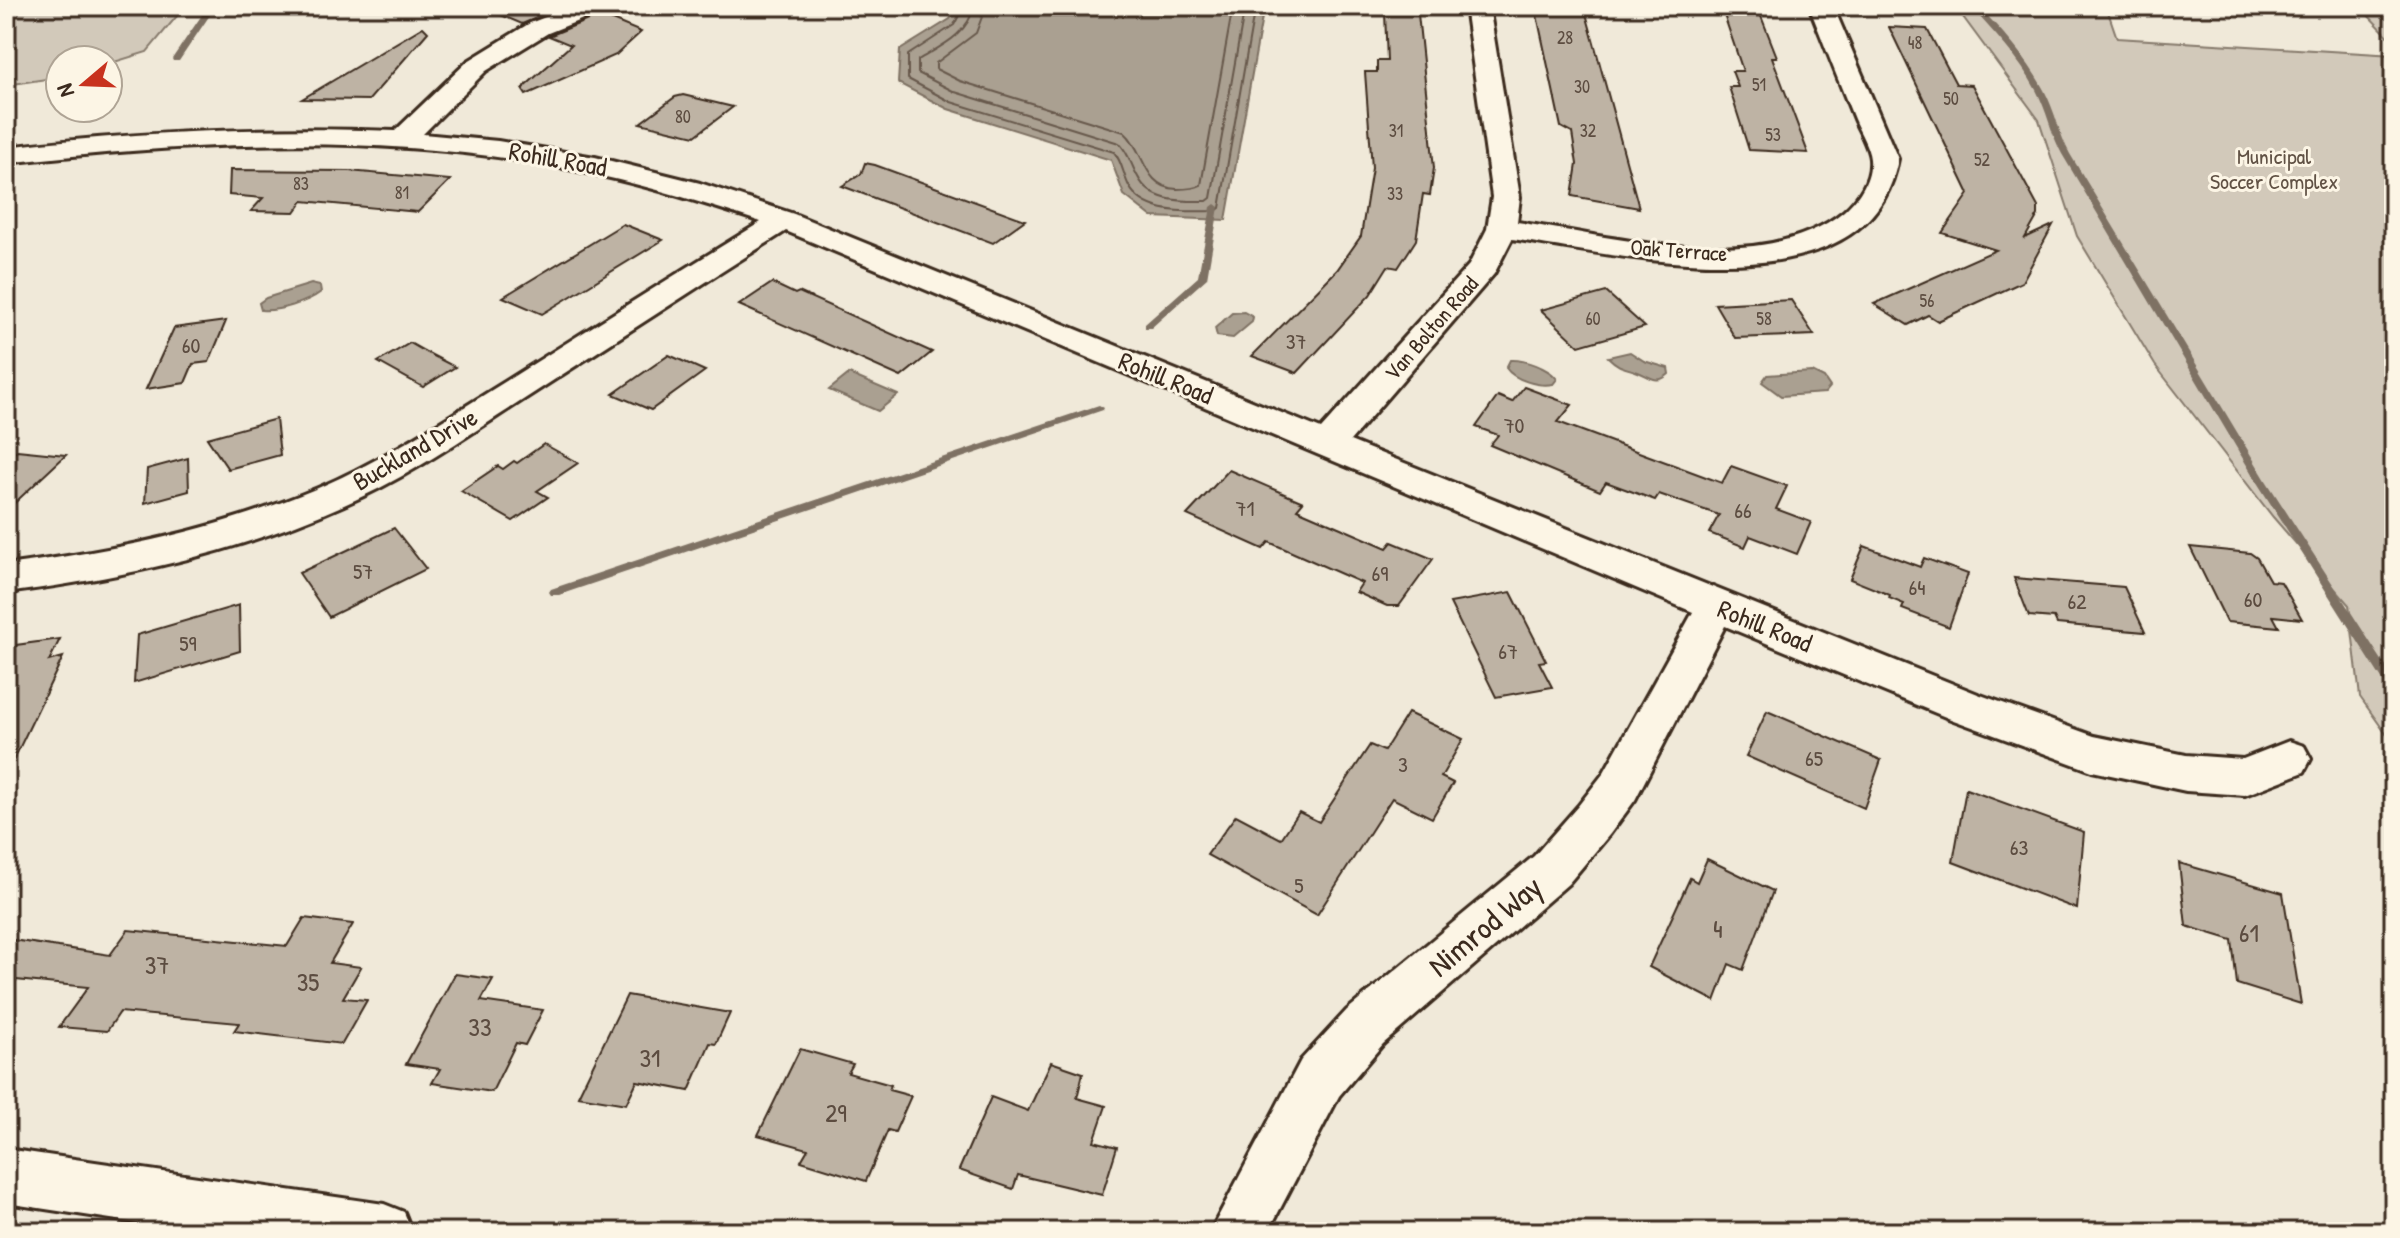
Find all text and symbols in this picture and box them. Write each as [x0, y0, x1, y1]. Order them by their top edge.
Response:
house number: 28 [1557, 25, 1573, 50]
house number: 48 [1908, 30, 1922, 55]
north arrow [44, 44, 124, 124]
house number: 51 [1752, 72, 1766, 97]
house number: 30 [1574, 74, 1590, 99]
text: N [49, 80, 81, 101]
house number: 50 [1943, 86, 1959, 111]
house number: 80 [675, 104, 691, 129]
house number: 31 [1389, 118, 1403, 143]
house number: 32 [1580, 118, 1597, 143]
house number: 53 [1765, 122, 1781, 147]
street label: Rohill Road [506, 133, 610, 184]
park label: Municipal Soccer Complex [2210, 141, 2338, 196]
house number: 52 [1974, 147, 1991, 172]
house number: 83 [293, 171, 309, 196]
house number: 81 [395, 180, 409, 205]
house number: 33 [1387, 181, 1403, 206]
street label: Oak Terrace [1630, 232, 1729, 268]
street label: Van Bolton Road [1377, 269, 1485, 387]
house number: 56 [1920, 288, 1934, 313]
house number: 60 [1585, 306, 1601, 331]
house number: 58 [1756, 306, 1772, 331]
house number: 37 [1286, 326, 1306, 356]
house number: 60 [182, 330, 200, 360]
street label: Rohill Road [1114, 343, 1219, 412]
street label: Buckland Drive [346, 399, 483, 498]
house number: 70 [1504, 410, 1525, 440]
house number: 71 [1236, 493, 1254, 523]
house number: 66 [1734, 495, 1752, 525]
house number: 57 [353, 556, 373, 586]
house number: 69 [1372, 558, 1388, 588]
house number: 64 [1908, 572, 1926, 602]
house number: 60 [2244, 584, 2262, 614]
house number: 62 [2067, 586, 2087, 616]
street label: Rohill Road [1713, 591, 1818, 660]
house number: 59 [179, 628, 197, 658]
house number: 67 [1498, 636, 1518, 666]
house number: 65 [1805, 743, 1823, 773]
house number: 3 [1398, 749, 1408, 779]
house number: 63 [2010, 832, 2028, 862]
street label: Nimrod Way [1418, 865, 1551, 986]
house number: 5 [1294, 870, 1304, 900]
house number: 4 [1713, 911, 1723, 946]
house number: 61 [2239, 915, 2259, 950]
house number: 37 [145, 947, 169, 982]
house number: 35 [297, 964, 319, 999]
house number: 33 [468, 1009, 492, 1044]
house number: 31 [639, 1040, 661, 1075]
house number: 29 [825, 1095, 847, 1130]

